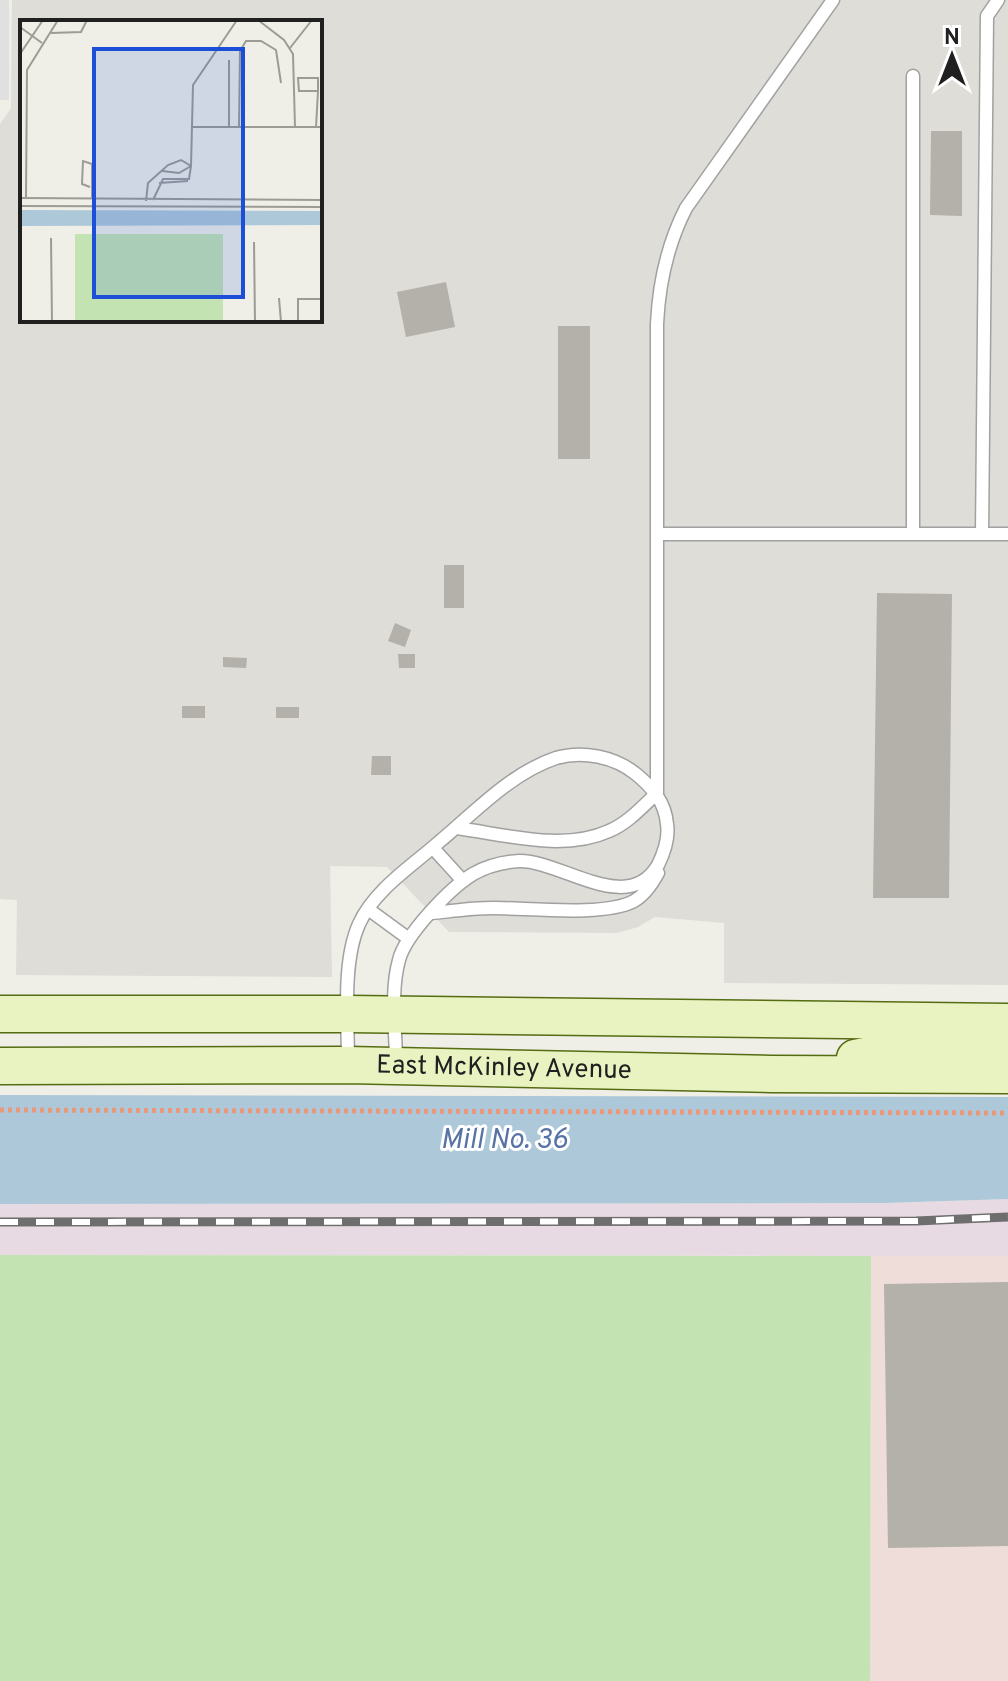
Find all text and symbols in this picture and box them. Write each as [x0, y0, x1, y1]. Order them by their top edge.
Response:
north arrow [912, 16, 992, 96]
inset map [20, 20, 322, 322]
text: N [944, 25, 960, 52]
street label: East McKinley Avenue [376, 1049, 632, 1088]
water label: Mill No. 36 [440, 1123, 568, 1159]

